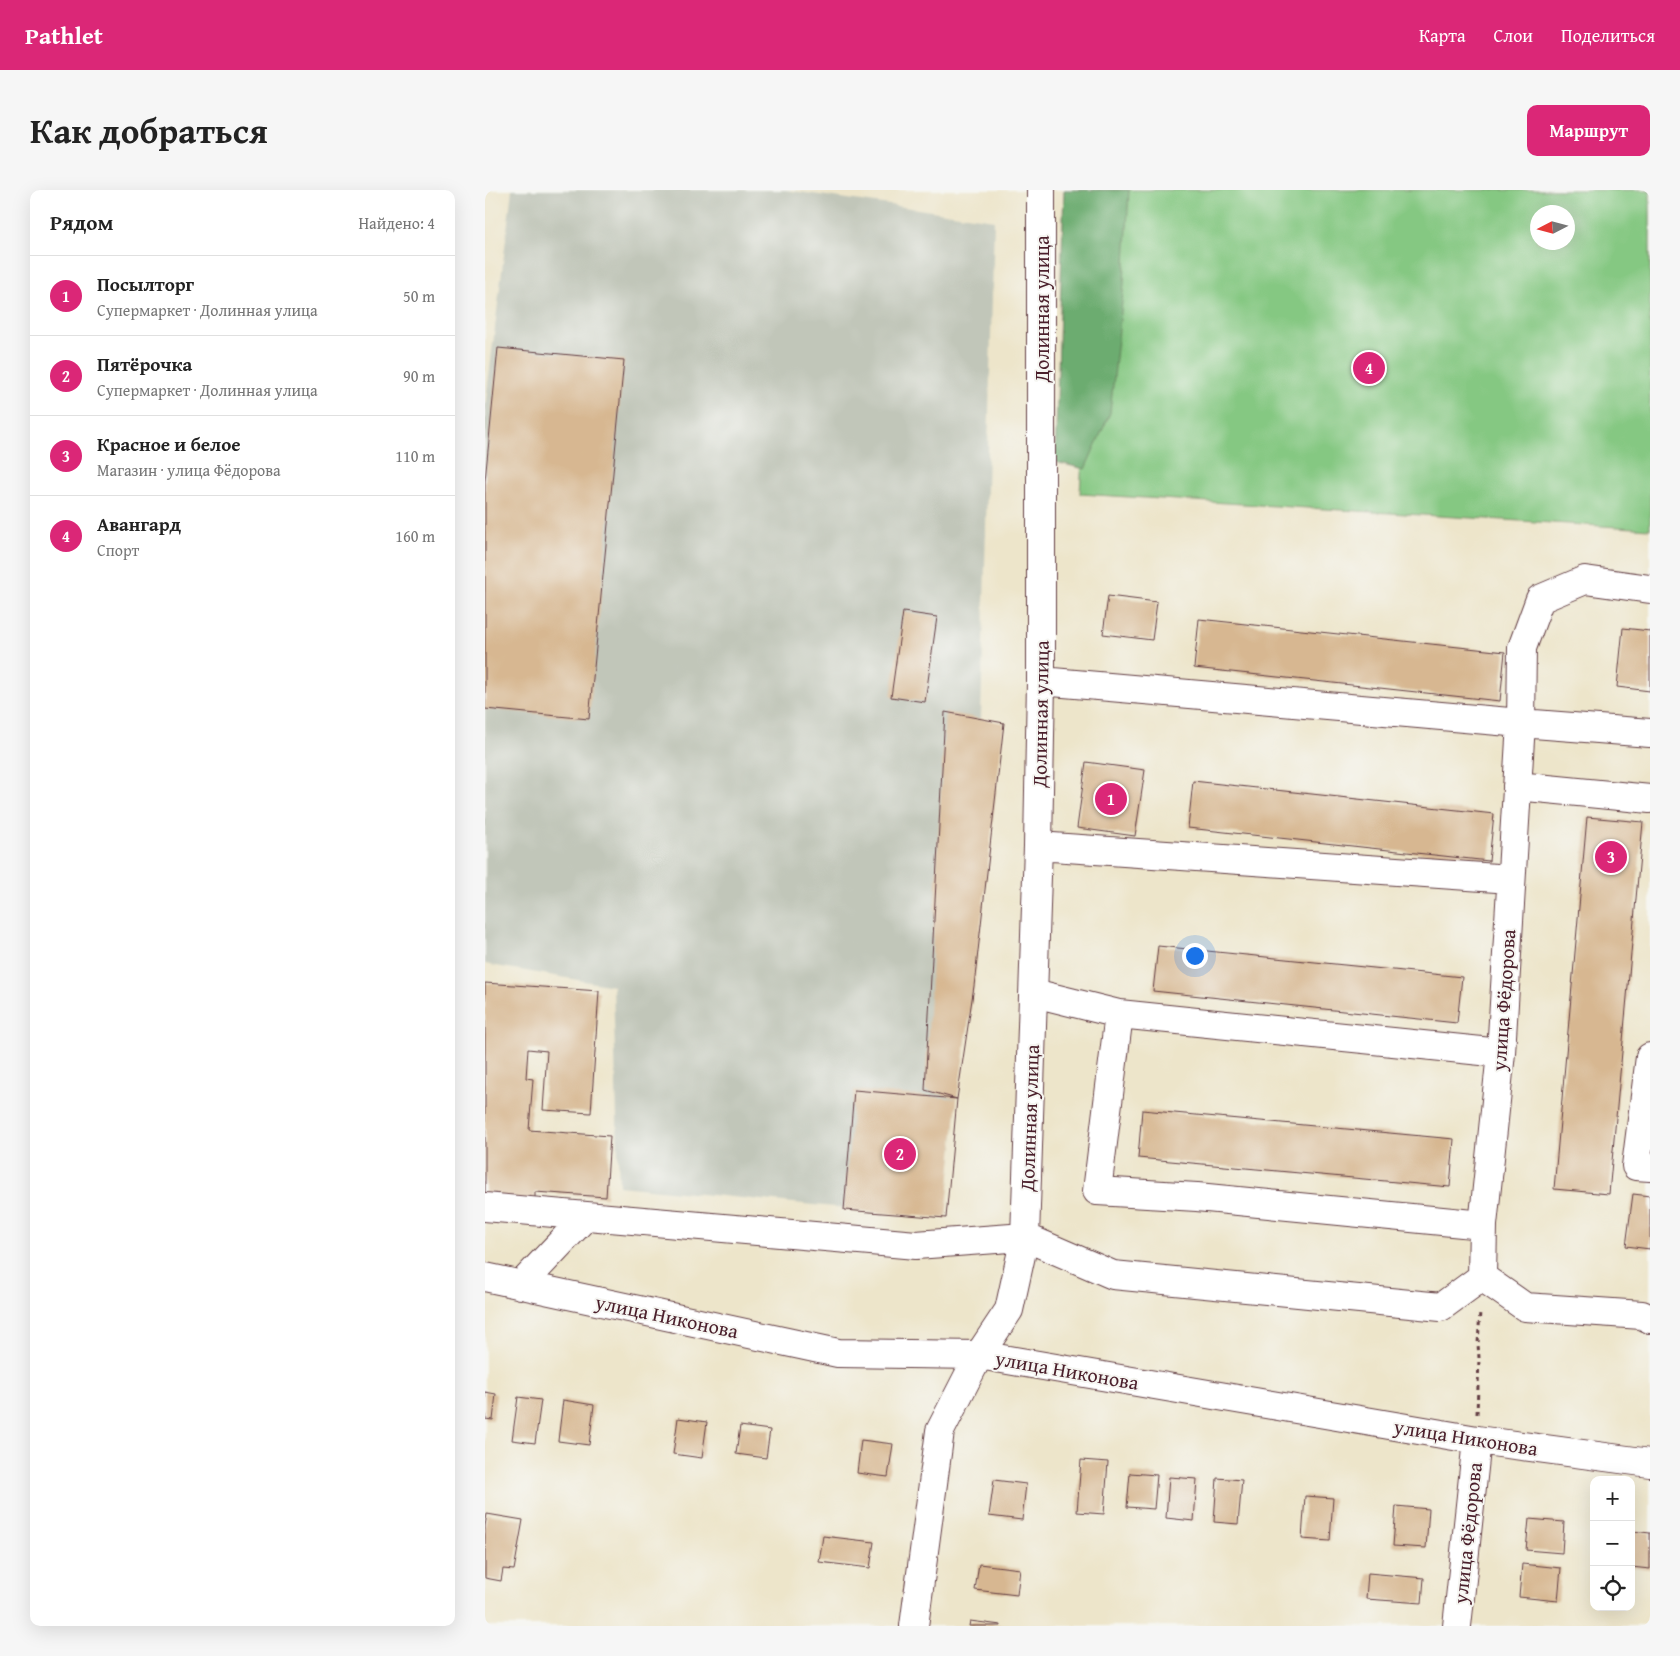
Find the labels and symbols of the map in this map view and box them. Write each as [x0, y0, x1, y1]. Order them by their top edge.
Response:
north arrow [1530, 205, 1575, 250]
street label: Долинная улица [1027, 235, 1056, 384]
pin: 4 [1353, 349, 1385, 387]
street label: Долинная улица [1024, 640, 1056, 789]
pin: 1 [1095, 780, 1127, 818]
pin: 3 [1595, 838, 1627, 876]
street label: улица Фёдорова [1484, 928, 1522, 1073]
your location [1182, 943, 1208, 969]
street label: Долинная улица [1012, 1044, 1046, 1193]
pin: 2 [884, 1135, 916, 1173]
street label: улица Никонова [592, 1287, 742, 1345]
street label: улица Никонова [992, 1343, 1142, 1397]
street label: улица Никонова [1391, 1411, 1541, 1463]
street label: улица Фёдорова [1445, 1460, 1489, 1606]

